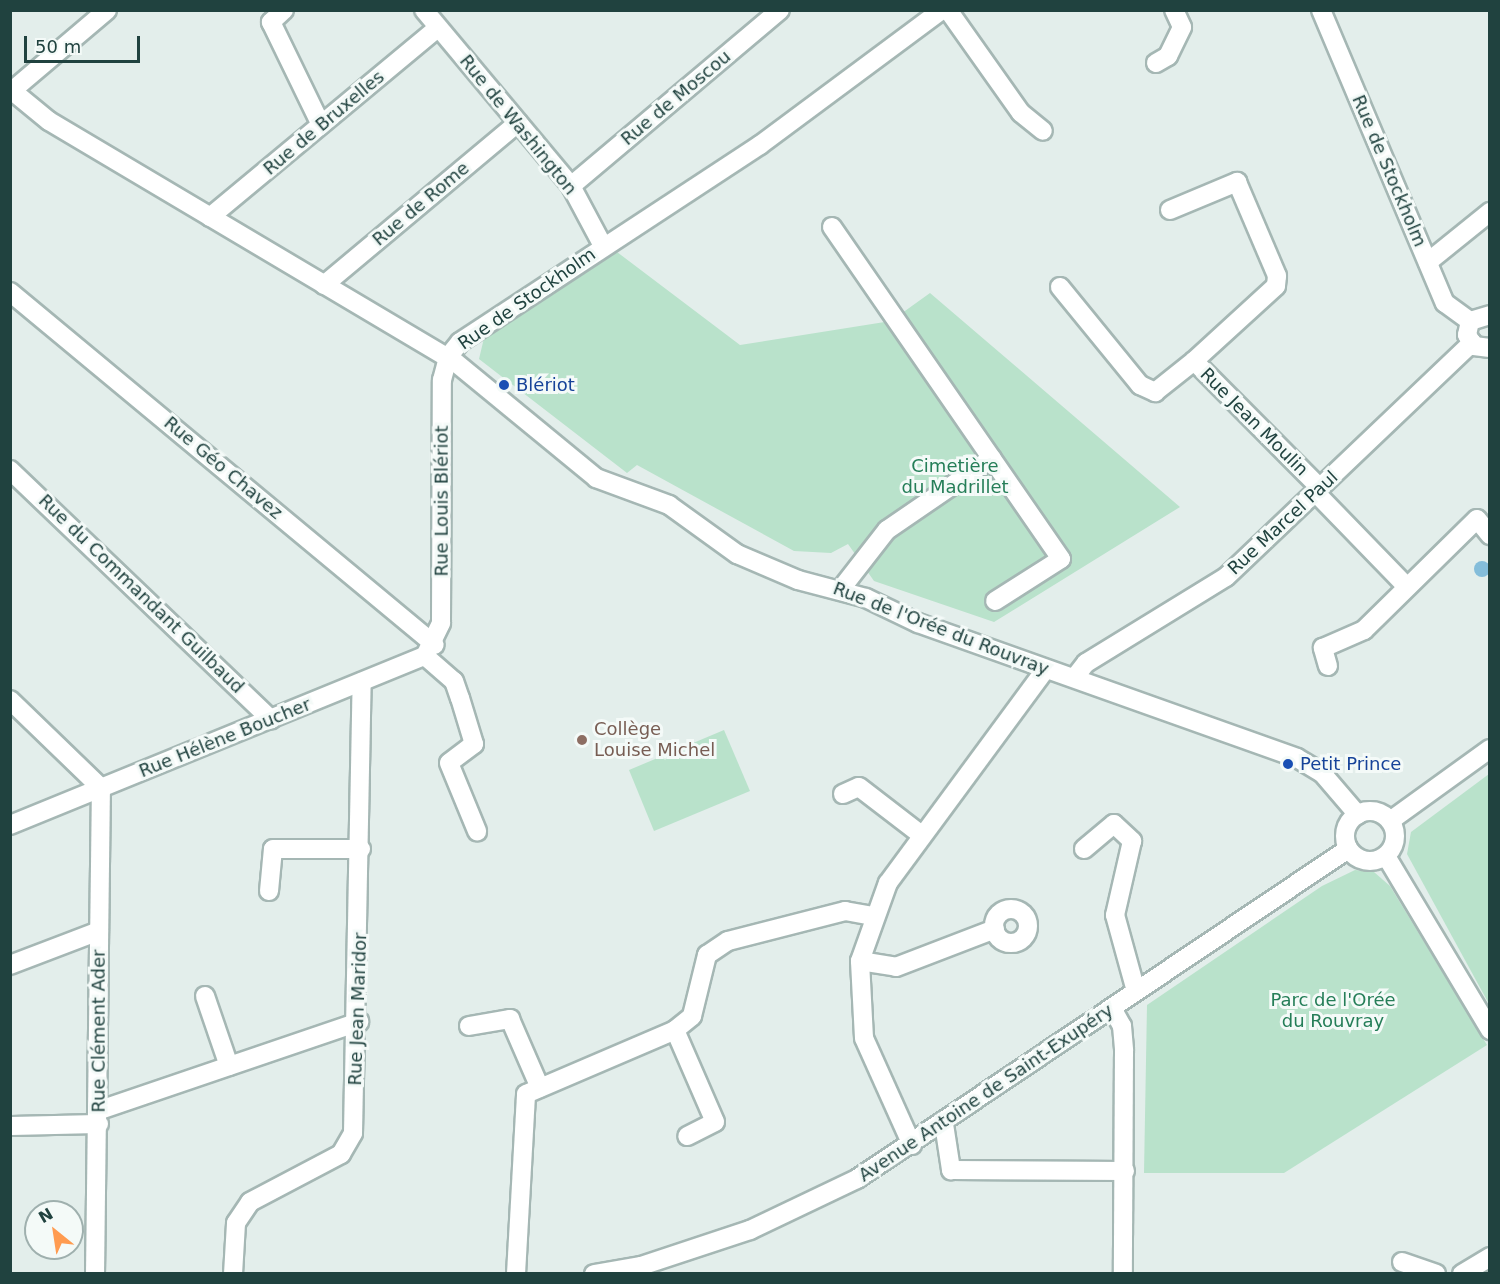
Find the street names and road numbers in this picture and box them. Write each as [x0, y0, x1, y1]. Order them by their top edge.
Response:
street label: Rue de Moscou [617, 46, 735, 150]
street label: Rue de Washington [455, 51, 581, 199]
street label: Rue de Bruxelles [259, 66, 389, 180]
street label: Rue de Stockholm [1347, 92, 1431, 250]
street label: Rue de Rome [368, 157, 474, 251]
street label: Rue de Stockholm [454, 243, 600, 355]
street label: Rue Jean Moulin [1196, 364, 1312, 480]
street label: Rue Géo Chavez [159, 412, 287, 524]
street label: Rue Louis Blériot [431, 425, 453, 577]
street label: Rue Marcel Paul [1223, 466, 1343, 580]
street label: Rue du Commandant Guilbaud [34, 490, 248, 698]
street label: Rue de l'Orée du Rouvray [830, 578, 1052, 680]
street label: Rue Hélène Boucher [136, 694, 314, 782]
street label: Rue Jean Maridor [345, 932, 371, 1086]
street label: Rue Clément Ader [88, 949, 110, 1113]
street label: Avenue Antoine de Saint-Exupéry [855, 1000, 1117, 1186]

